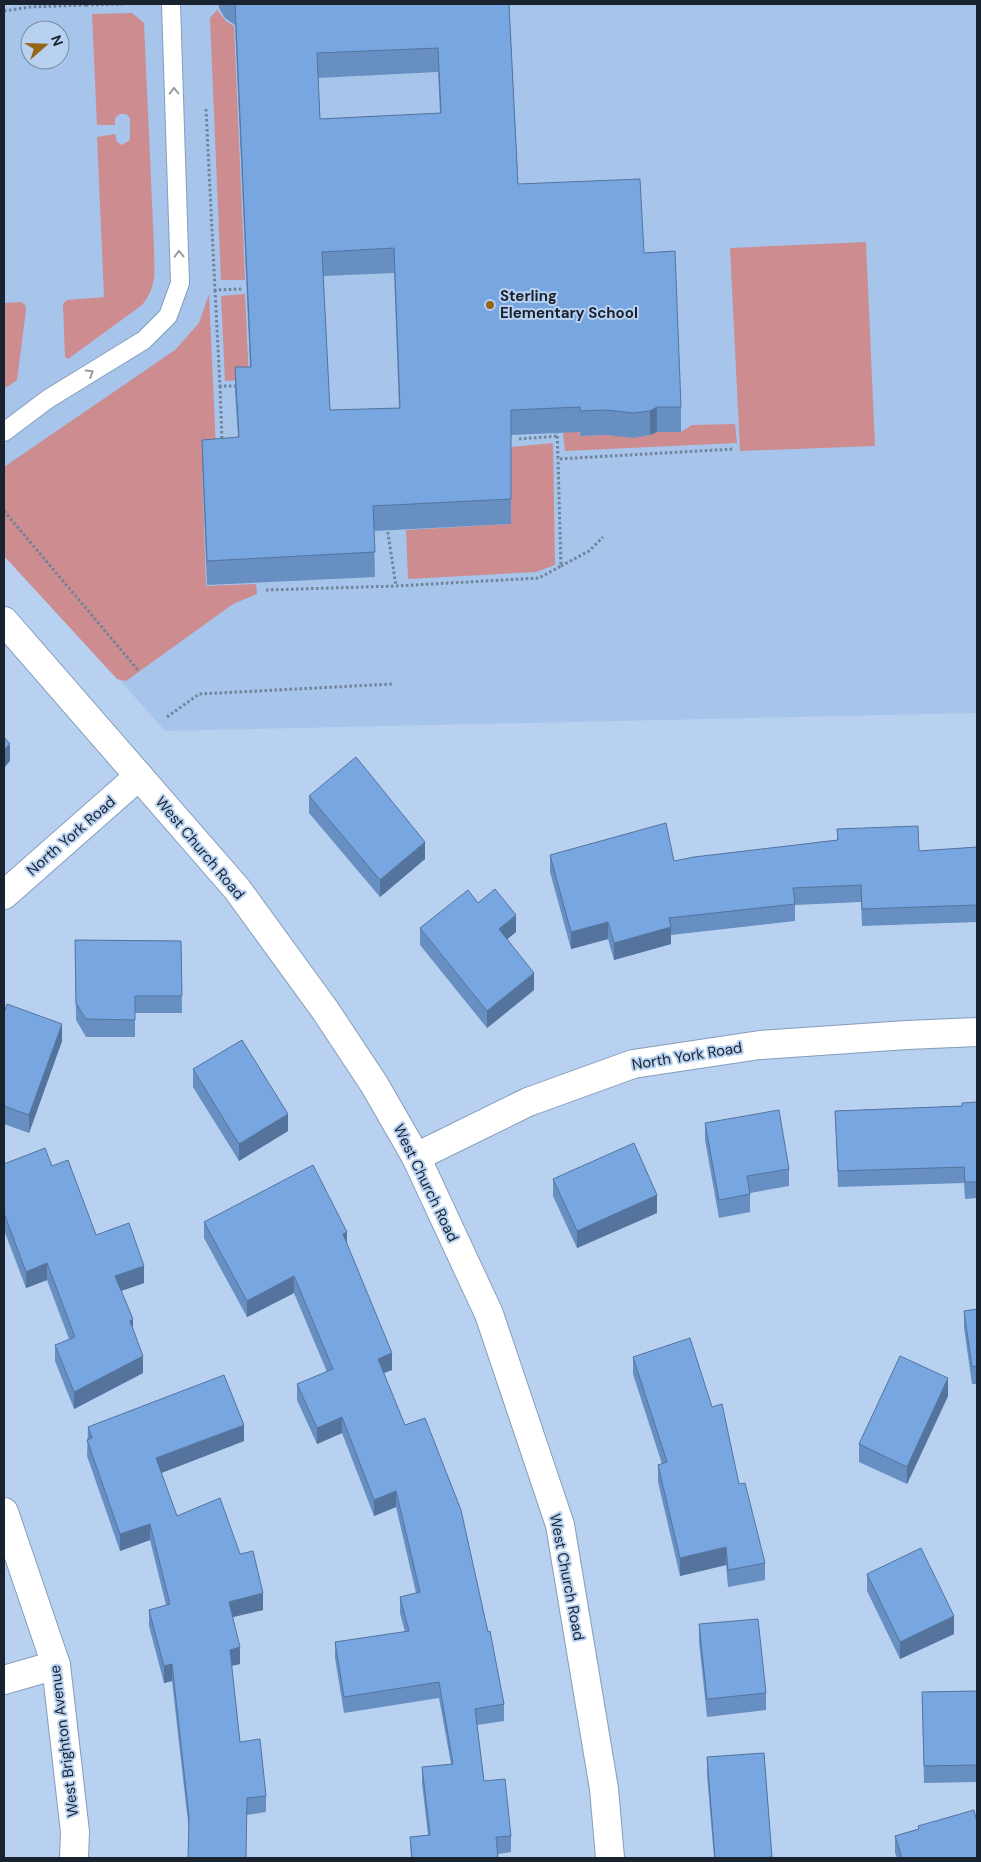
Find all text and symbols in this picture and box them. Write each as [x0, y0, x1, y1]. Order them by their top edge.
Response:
north arrow [20, 20, 70, 70]
text: N [47, 33, 67, 48]
one-way arrow [168, 87, 179, 95]
one-way arrow [174, 249, 184, 257]
place label: Sterling Elementary School [500, 286, 638, 323]
marker: Sterling Elementary School [484, 299, 496, 311]
one-way arrow [84, 370, 93, 380]
street label: North York Road [22, 792, 120, 880]
street label: West Church Road [151, 792, 249, 904]
street label: North York Road [630, 1037, 744, 1075]
street label: West Church Road [389, 1121, 463, 1245]
street label: West Church Road [545, 1512, 589, 1642]
street label: West Brighton Avenue [45, 1664, 83, 1818]

